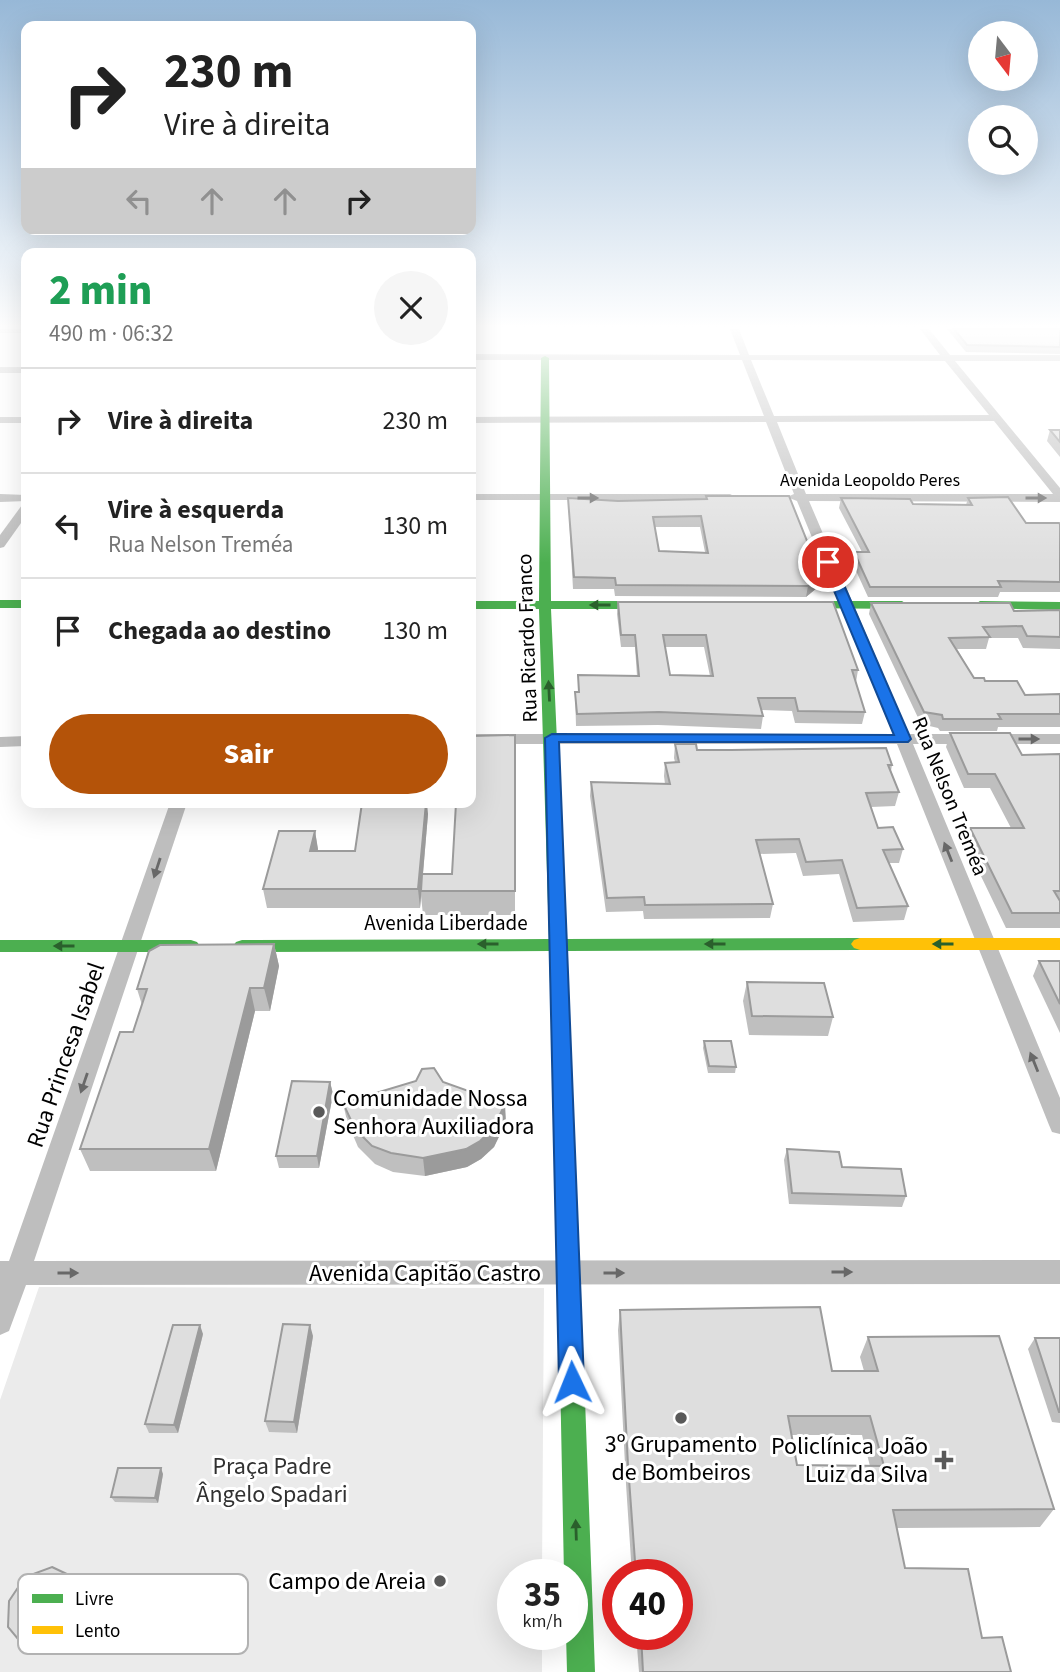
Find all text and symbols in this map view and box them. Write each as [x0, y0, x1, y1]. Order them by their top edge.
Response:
north arrow [968, 21, 1038, 91]
map controls [968, 21, 1038, 175]
text: 230 m [164, 37, 293, 107]
icon: right [49, 49, 140, 140]
text: Vire à direita [164, 102, 330, 148]
button: search [968, 105, 1038, 175]
icon: left [120, 182, 158, 220]
icon: ahead [193, 182, 231, 220]
icon: ahead [266, 182, 304, 220]
icon: right [339, 182, 377, 220]
text: 2 min [49, 261, 152, 321]
button: close [374, 271, 448, 345]
text: 490 m · 06:32 [49, 317, 173, 350]
icon: right [49, 402, 87, 440]
text: Vire à direita [108, 402, 253, 439]
text: 230 m [382, 402, 448, 439]
street label: Avenida Leopoldo Peres [780, 468, 960, 493]
text: Vire à esquerda [108, 491, 284, 528]
one-way arrow [577, 492, 599, 504]
one-way arrow [1025, 492, 1047, 504]
icon: left [49, 507, 87, 545]
text: 130 m [382, 507, 448, 544]
text: Rua Nelson Treméa [108, 528, 293, 561]
pin [798, 532, 858, 592]
icon: arrive [809, 543, 847, 581]
street label: Rua Ricardo Franco [509, 553, 545, 723]
one-way arrow [589, 599, 611, 611]
icon: arrive [49, 612, 87, 650]
text: Chegada ao destino [108, 612, 331, 649]
text: 130 m [382, 612, 448, 649]
one-way arrow [544, 680, 555, 702]
street label: Rua Nelson Treméa [904, 712, 996, 880]
button: Sair [49, 714, 448, 794]
one-way arrow [1018, 733, 1040, 745]
one-way arrow [943, 841, 954, 862]
one-way arrow [152, 858, 162, 879]
street label: Avenida Liberdade [364, 908, 528, 938]
one-way arrow [477, 938, 499, 950]
one-way arrow [704, 938, 726, 950]
one-way arrow [932, 938, 954, 950]
one-way arrow [53, 940, 75, 952]
street label: Rua Princesa Isabel [18, 958, 114, 1152]
one-way arrow [1028, 1052, 1039, 1073]
one-way arrow [78, 1073, 89, 1094]
place label: Comunidade Nossa Senhora Auxiliadora [333, 1081, 534, 1144]
marker: Comunidade Nossa Senhora Auxiliadora [311, 1104, 327, 1120]
street label: Avenida Capitão Castro [309, 1256, 541, 1291]
one-way arrow [831, 1266, 853, 1278]
one-way arrow [57, 1267, 79, 1279]
one-way arrow [603, 1267, 625, 1279]
position arrow [535, 1345, 609, 1419]
marker: 3º Grupamento de Bombeiros [673, 1410, 689, 1426]
place label: 3º Grupamento de Bombeiros [605, 1427, 757, 1490]
place label: Policlínica João Luiz da Silva [771, 1429, 928, 1492]
park label: Praça Padre Ângelo Spadari [196, 1449, 348, 1512]
marker: Policlínica João Luiz da Silva [934, 1450, 954, 1470]
one-way arrow [571, 1519, 582, 1541]
speed limit sign: 40 [602, 1559, 693, 1650]
place label: Campo de Areia [268, 1564, 426, 1599]
text: 35 [524, 1570, 561, 1620]
marker: Campo de Areia [432, 1573, 448, 1589]
legend [18, 1574, 248, 1654]
text: Livre [75, 1586, 114, 1613]
text: km/h [523, 1609, 562, 1634]
text: Lento [75, 1618, 120, 1645]

